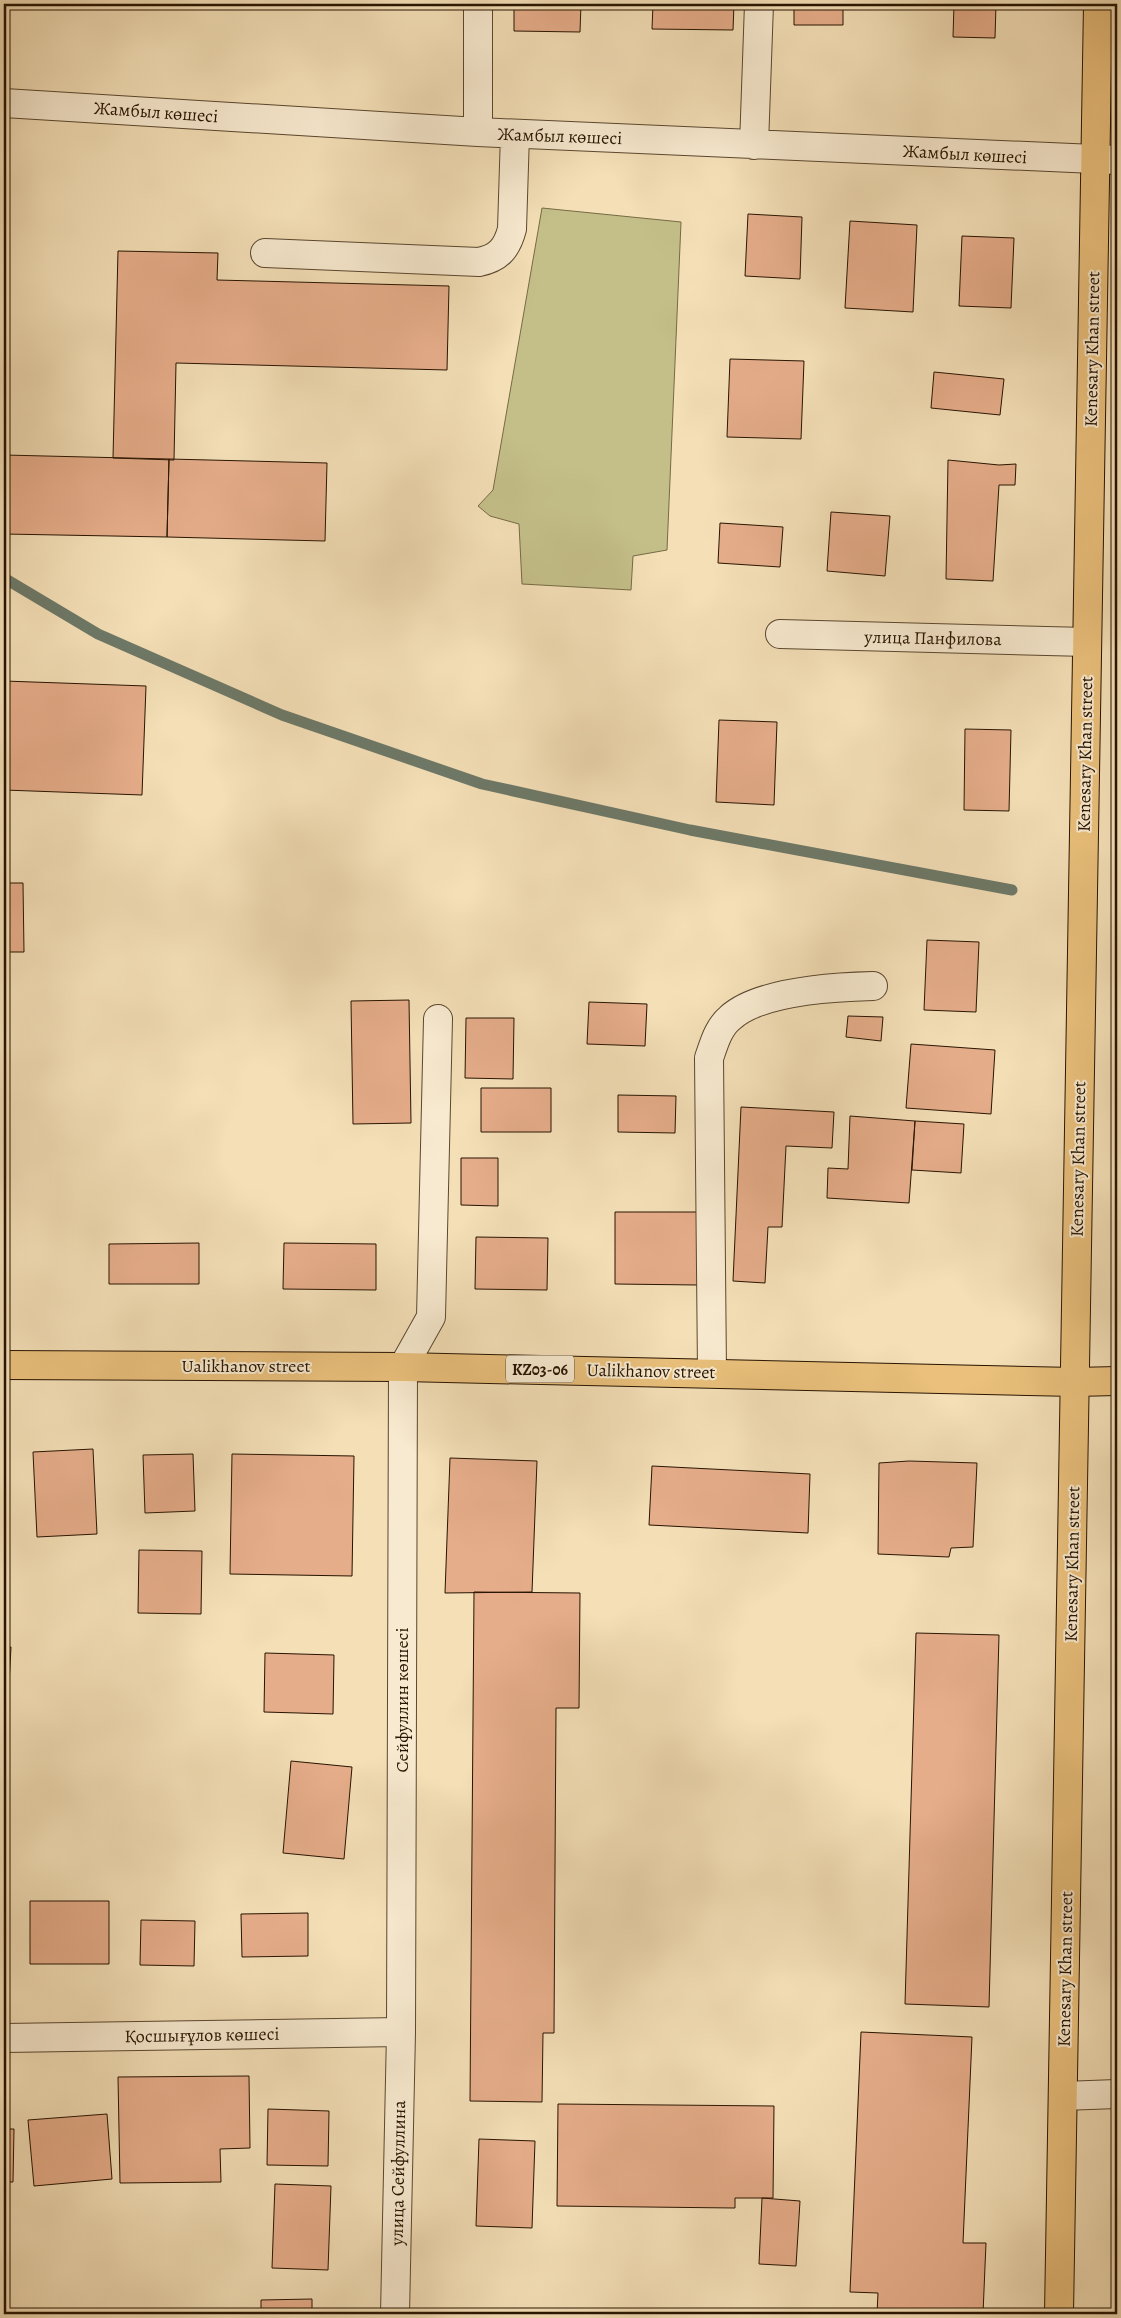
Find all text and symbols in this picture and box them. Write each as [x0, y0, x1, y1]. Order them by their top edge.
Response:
street label: Жамбыл көшесі [93, 96, 219, 128]
street label: Жамбыл көшесі [497, 122, 623, 150]
street label: Жамбыл көшесі [902, 139, 1028, 169]
street label: Kenesary Khan street [1079, 271, 1105, 427]
street label: улица Панфилова [863, 625, 1002, 651]
street label: Kenesary Khan street [1072, 676, 1098, 832]
street label: Kenesary Khan street [1065, 1081, 1091, 1237]
street label: Ualikhanov street [182, 1354, 310, 1378]
road number: KZ03-06 [506, 1356, 574, 1382]
street label: Ualikhanov street [586, 1358, 716, 1384]
street label: Kenesary Khan street [1059, 1486, 1085, 1642]
street label: Сейфуллин көшесі [390, 1628, 414, 1772]
street label: Kenesary Khan street [1052, 1891, 1078, 2047]
street label: Қосшығұлов көшесі [124, 2022, 280, 2048]
street label: улица Сейфуллина [385, 2100, 411, 2247]

